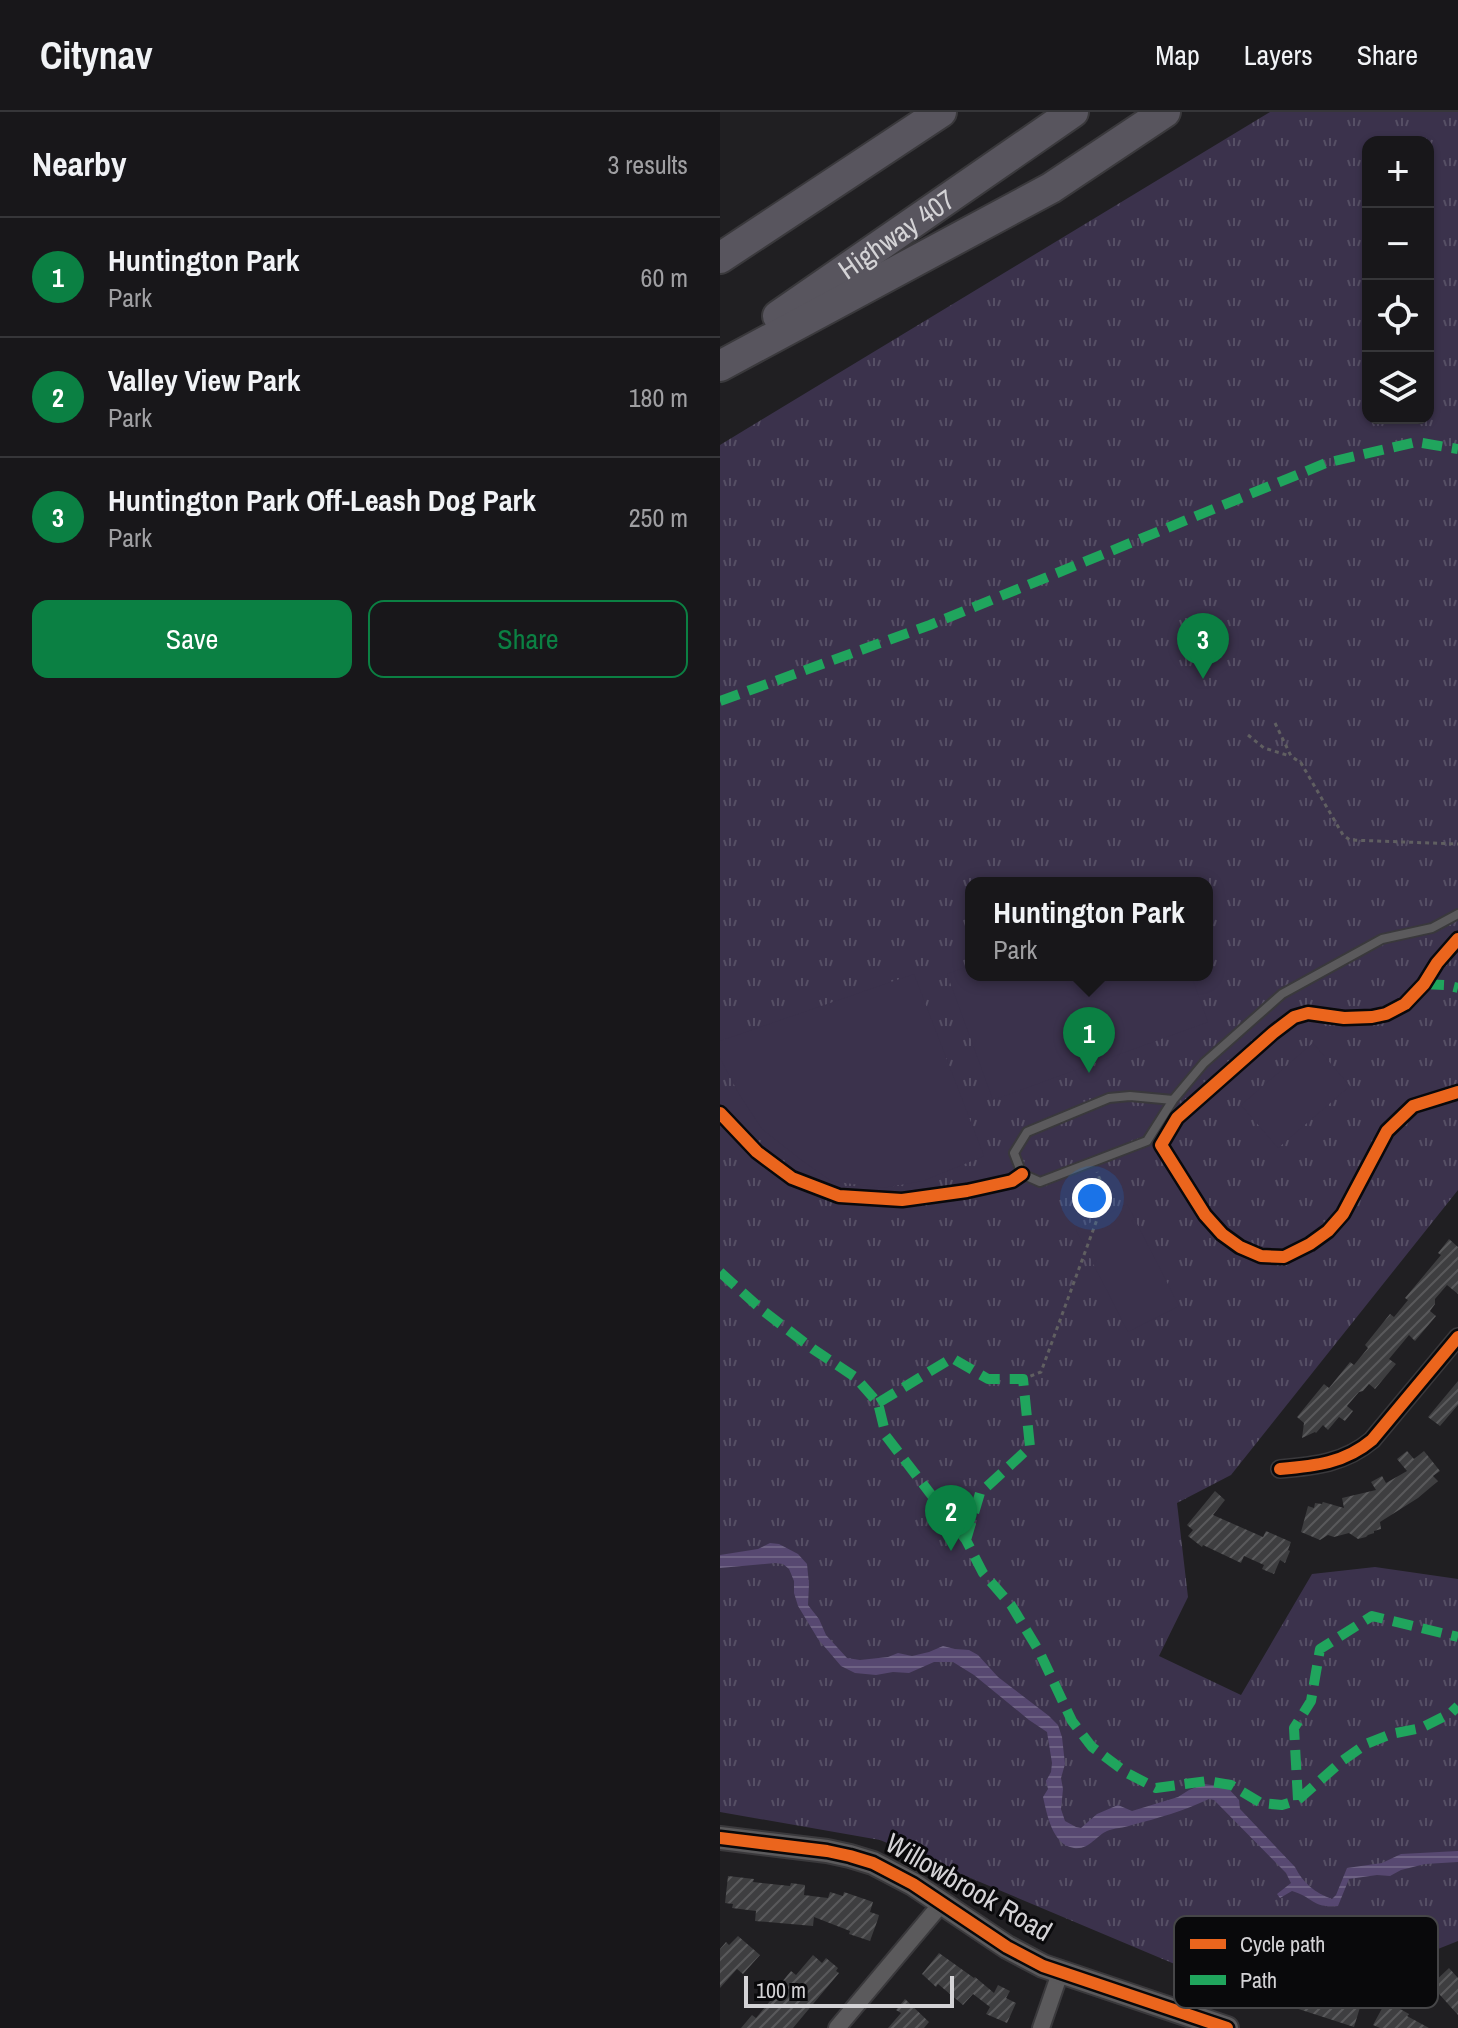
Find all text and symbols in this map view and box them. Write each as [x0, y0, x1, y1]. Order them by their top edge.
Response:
text: Citynav [40, 30, 153, 81]
text: Map [1155, 36, 1200, 74]
text: Layers [1244, 36, 1313, 74]
text: Share [1357, 36, 1418, 74]
map controls [1362, 136, 1434, 424]
button: + [1362, 136, 1434, 208]
text: Nearby [32, 141, 127, 187]
text: 3 results [607, 147, 688, 182]
street label: Highway 407 [830, 180, 962, 288]
button: − [1362, 208, 1434, 280]
text: Huntington Park [108, 240, 299, 280]
text: 1 [52, 260, 64, 295]
text: 60 m [641, 260, 688, 295]
text: Park [108, 280, 152, 315]
button: locate [1362, 280, 1434, 352]
button: layers [1362, 352, 1434, 424]
text: Valley View Park [108, 360, 300, 400]
text: 2 [52, 380, 64, 415]
text: 180 m [629, 380, 688, 415]
text: Park [108, 400, 152, 435]
text: Huntington Park Off-Leash Dog Park [108, 480, 536, 520]
text: 3 [52, 500, 64, 535]
text: 250 m [629, 500, 688, 535]
text: Park [108, 520, 152, 555]
button: Save [32, 600, 352, 678]
button: Share [368, 600, 688, 678]
pin: 3 [1177, 613, 1229, 679]
popup [965, 877, 1213, 981]
text: Huntington Park [993, 892, 1185, 932]
text: Park [993, 932, 1037, 967]
pin: 1 [1063, 1007, 1115, 1073]
your location [1072, 1178, 1112, 1218]
pin: 2 [925, 1485, 977, 1551]
street label: Willowbrook Road [879, 1824, 1059, 1950]
legend [1174, 1916, 1438, 2008]
text: Cycle path [1240, 1929, 1325, 1959]
text: Path [1240, 1965, 1277, 1995]
scale bar [744, 1972, 954, 2008]
text: 100 m [756, 1975, 806, 2005]

